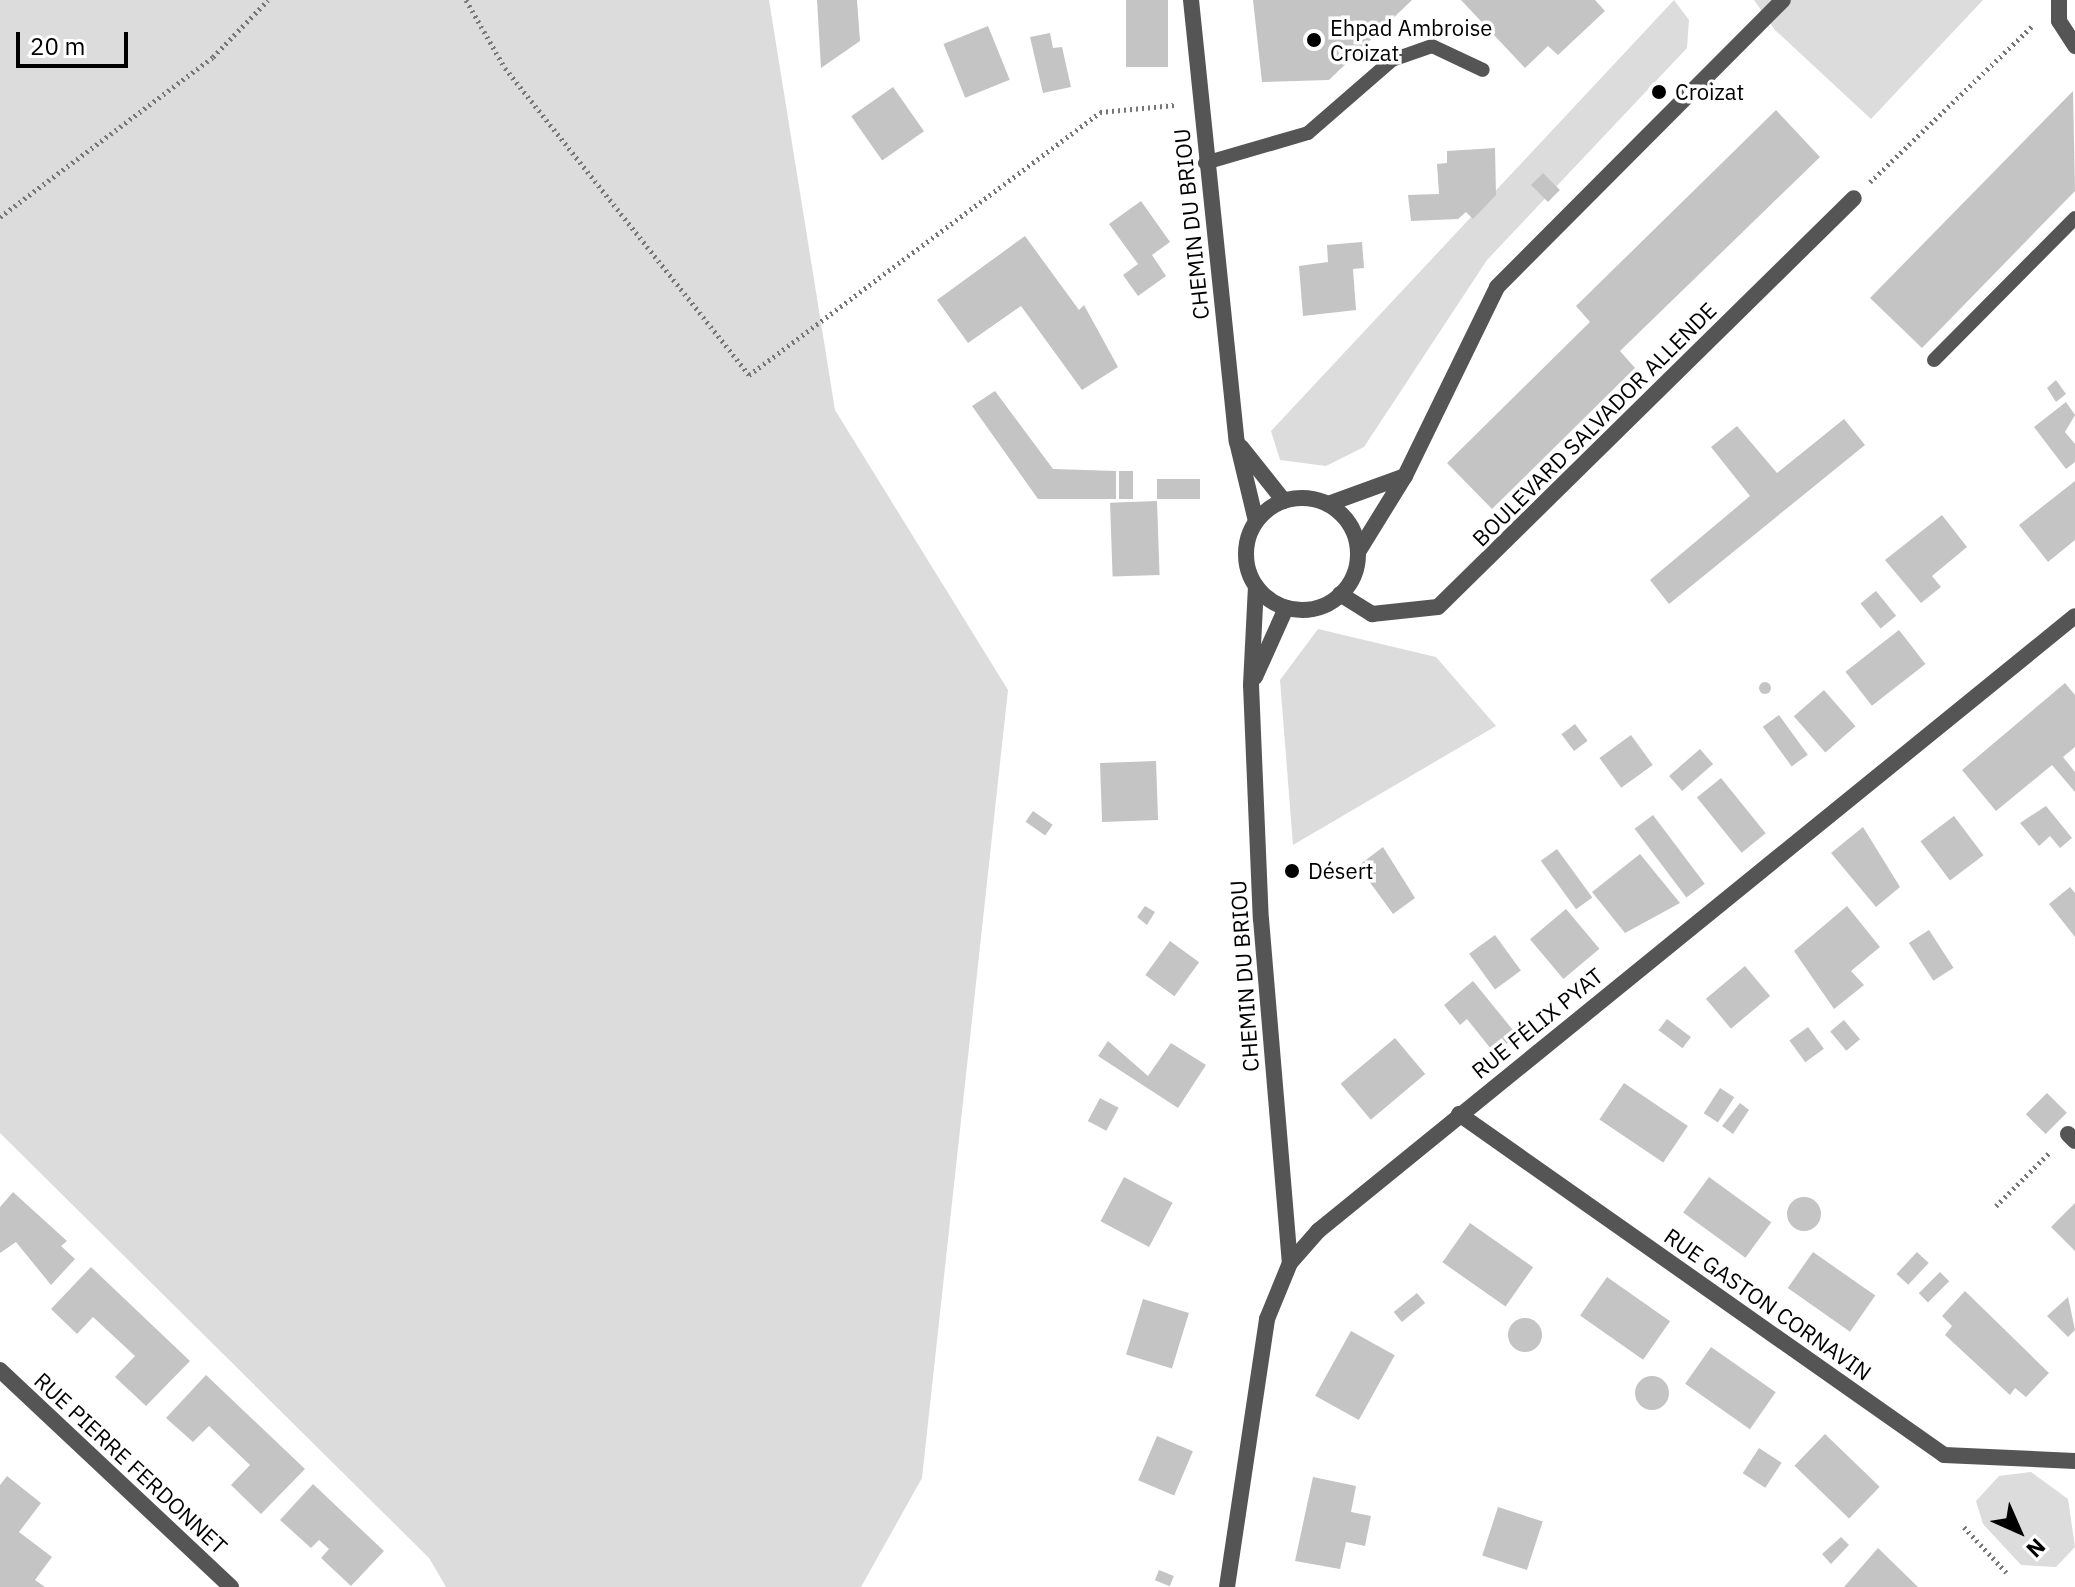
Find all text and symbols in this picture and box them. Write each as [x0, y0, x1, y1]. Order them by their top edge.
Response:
place label: Ehpad Ambroise Croizat [1330, 14, 1492, 66]
scale bar [20, 16, 132, 66]
text: 20 m [30, 30, 85, 62]
marker: Ehpad Ambroise Croizat [1305, 31, 1323, 49]
place label: Croizat [1675, 79, 1744, 105]
marker: Croizat [1650, 83, 1668, 101]
street label: CHEMIN DU BRIOU [1168, 127, 1214, 321]
street label: BOULEVARD SALVADOR ALLENDE [1467, 297, 1721, 551]
place label: Désert [1308, 858, 1374, 884]
marker: Désert [1283, 862, 1301, 880]
street label: CHEMIN DU BRIOU [1224, 879, 1264, 1073]
street label: RUE FÉLIX PYAT [1466, 962, 1608, 1084]
street label: RUE GASTON CORNAVIN [1659, 1222, 1877, 1386]
street label: RUE PIERRE FERDONNET [29, 1367, 233, 1559]
north arrow [1979, 1491, 2059, 1571]
text: N [2020, 1532, 2052, 1564]

